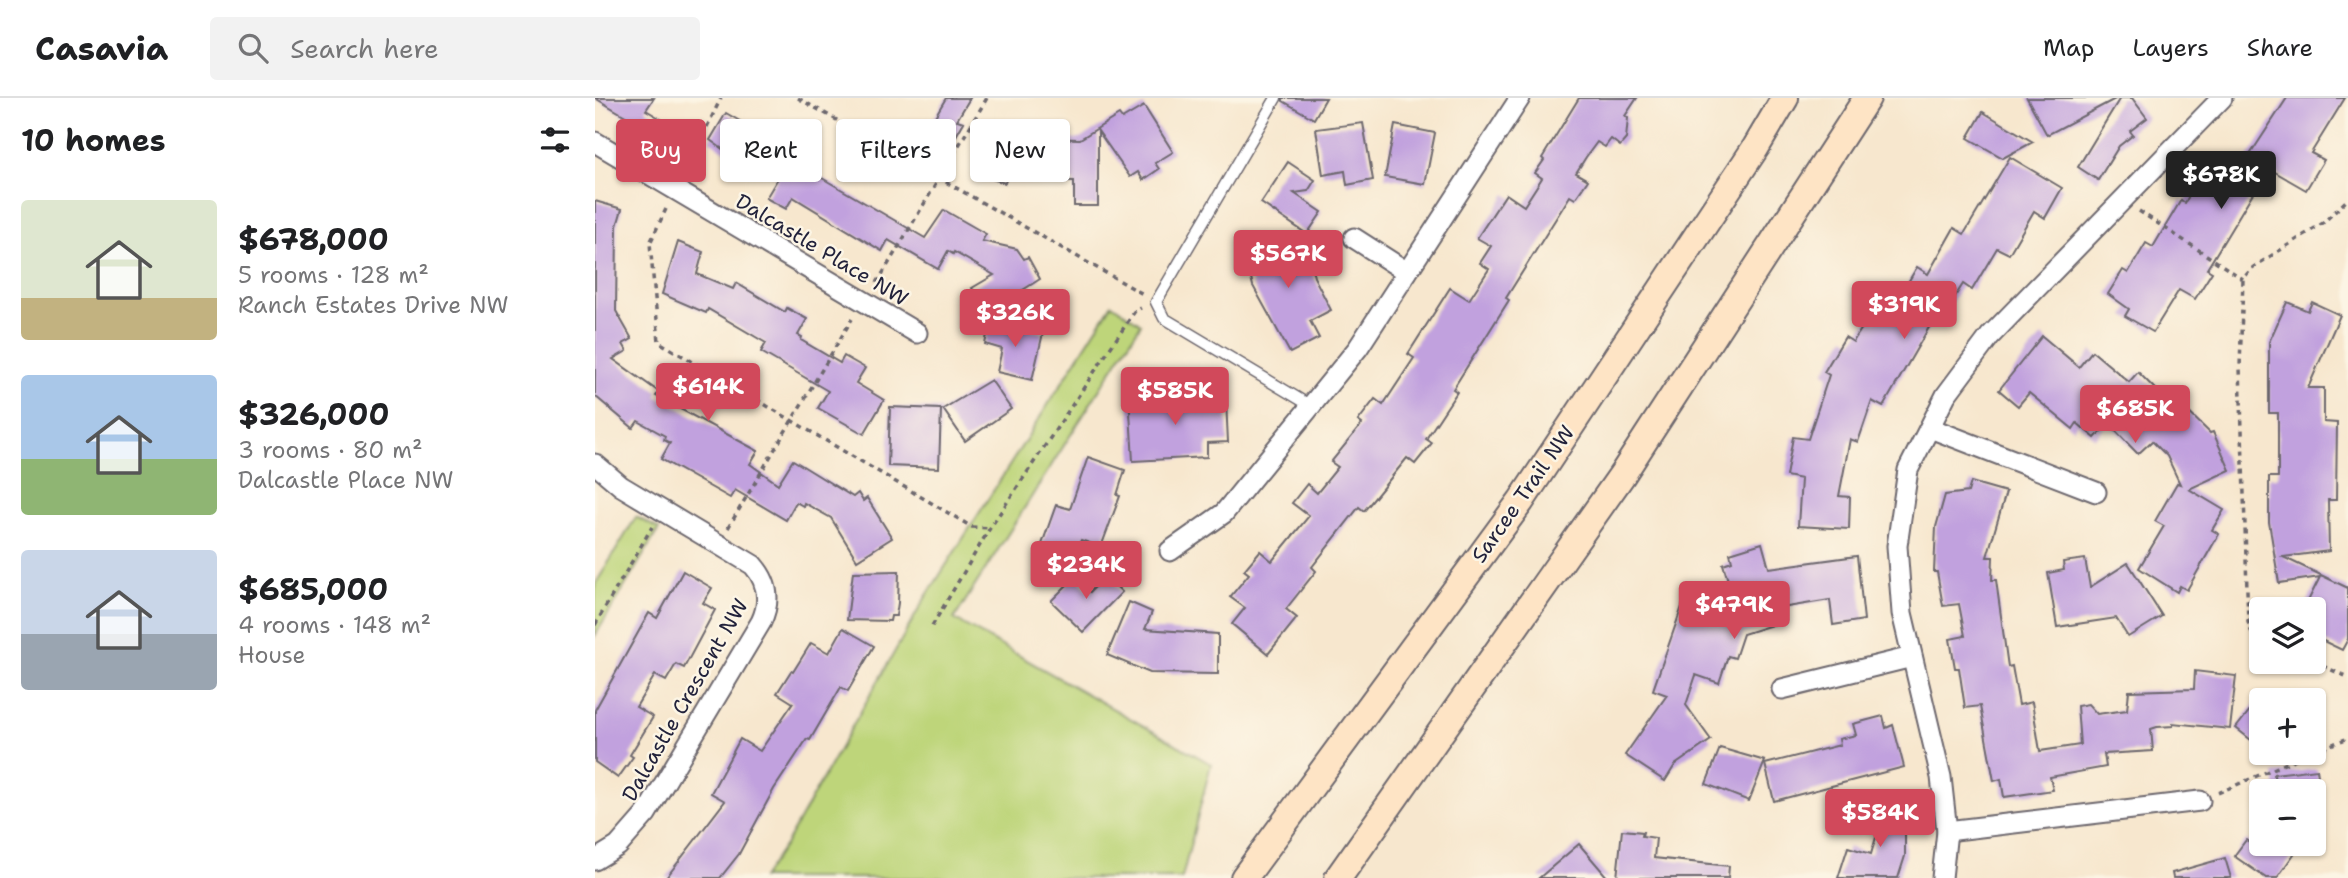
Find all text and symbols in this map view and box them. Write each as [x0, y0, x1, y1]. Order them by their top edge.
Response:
search box [210, 17, 700, 80]
text: Casavia [35, 26, 168, 71]
icon: search [234, 29, 272, 67]
text: Search here [290, 31, 439, 66]
text: Map [2043, 32, 2094, 64]
text: Layers [2132, 32, 2209, 64]
text: Share [2247, 32, 2313, 64]
chip: Buy [616, 119, 706, 182]
chip: Rent [720, 119, 822, 182]
chip: Filters [836, 119, 956, 182]
chip: New [970, 119, 1070, 182]
text: 10 homes [21, 120, 166, 161]
icon: filters [536, 121, 574, 159]
pin: $678K [2172, 152, 2270, 211]
text: $678K [2182, 159, 2260, 189]
street label: Dalcastle Place NW [730, 187, 914, 313]
text: $678,000 [238, 219, 389, 260]
icon: home [77, 228, 161, 312]
pin: $567K [1239, 230, 1337, 290]
text: $567K [1250, 238, 1326, 268]
text: 5 rooms · 128 m² [238, 260, 429, 290]
pin: $319K [1855, 282, 1953, 341]
pin: $326K [966, 289, 1064, 349]
text: $319K [1868, 289, 1940, 319]
text: Ranch Estates Drive NW [238, 290, 509, 320]
text: $326K [976, 297, 1054, 327]
pin: $614K [659, 364, 757, 423]
pin: $585K [1126, 368, 1224, 427]
text: $614K [672, 371, 744, 401]
text: $585K [1137, 375, 1213, 405]
pin: $685K [2086, 386, 2184, 445]
text: $685K [2096, 393, 2174, 423]
text: $326,000 [238, 394, 389, 435]
icon: home [77, 403, 161, 487]
street label: Sarcee Trail NW [1465, 420, 1581, 568]
text: 3 rooms · 80 m² [238, 435, 423, 465]
text: Dalcastle Place NW [238, 465, 454, 495]
pin: $234K [1037, 542, 1135, 601]
text: $234K [1047, 549, 1125, 579]
text: $685,000 [238, 569, 388, 610]
icon: home [77, 578, 161, 662]
pin: $479K [1685, 582, 1783, 641]
text: $479K [1695, 589, 1773, 619]
street label: Dalcastle Crescent NW [615, 594, 755, 806]
map controls [2249, 597, 2326, 856]
button: layers [2249, 597, 2326, 674]
text: 4 rooms · 148 m² [238, 610, 431, 640]
text: House [238, 640, 306, 670]
button: + [2249, 688, 2326, 765]
button: − [2249, 779, 2326, 856]
pin: $584K [1831, 790, 1929, 849]
text: $584K [1841, 797, 1919, 827]

